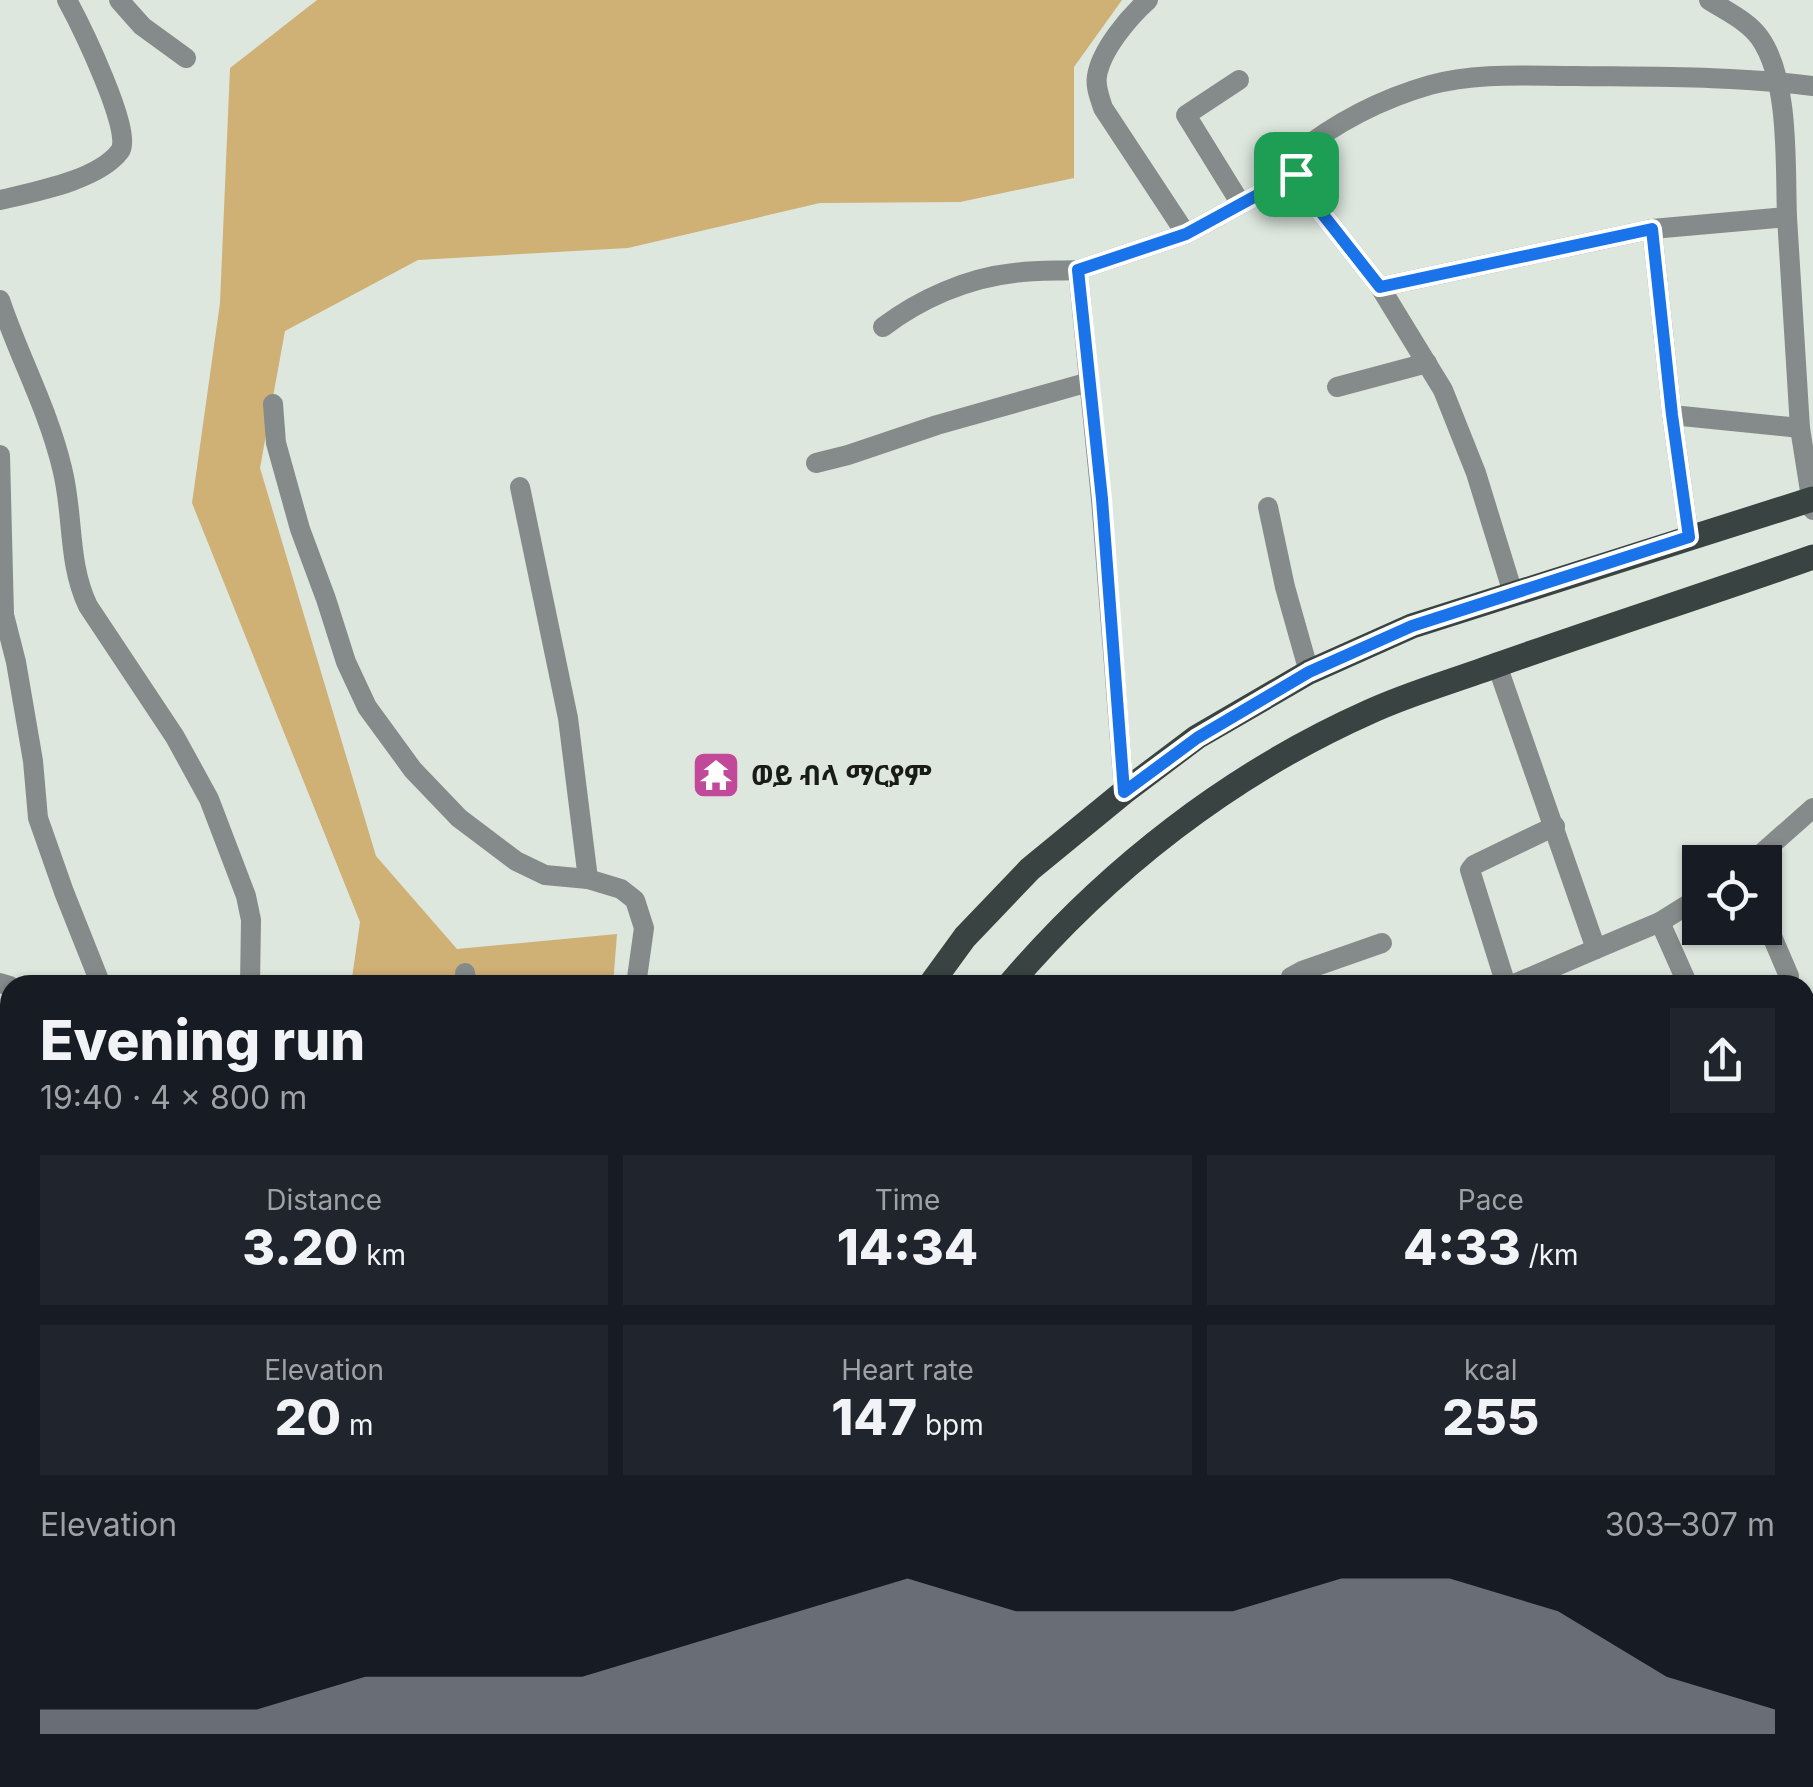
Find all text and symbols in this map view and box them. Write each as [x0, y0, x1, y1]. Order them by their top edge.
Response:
pin [1254, 132, 1339, 217]
icon: arrive [1269, 147, 1324, 202]
temple icon: ወይ ብላ ማርያም [690, 749, 742, 801]
place label: ወይ ብላ ማርያም [751, 758, 932, 792]
map controls [1682, 845, 1782, 945]
button: locate [1682, 845, 1782, 945]
text: Evening run [40, 1007, 365, 1073]
button: share [1670, 1008, 1775, 1113]
text: 19:40 · 4 × 800 m [40, 1078, 307, 1117]
text: Distance [266, 1183, 382, 1217]
text: Time [875, 1183, 940, 1217]
text: Pace [1458, 1183, 1524, 1217]
text: 3.20 [242, 1217, 358, 1277]
text: 14:34 [837, 1217, 978, 1277]
text: 4:33 [1403, 1217, 1521, 1277]
text: km [358, 1238, 406, 1272]
text: /km [1521, 1238, 1579, 1272]
text: Elevation [264, 1353, 384, 1387]
text: Heart rate [841, 1353, 974, 1387]
text: kcal [1464, 1353, 1518, 1387]
text: 20 [275, 1387, 341, 1447]
text: 147 [831, 1387, 917, 1447]
text: 255 [1442, 1387, 1539, 1447]
text: m [341, 1408, 374, 1442]
text: bpm [917, 1408, 984, 1442]
text: Elevation [40, 1505, 177, 1544]
text: 303–307 m [1605, 1505, 1775, 1544]

